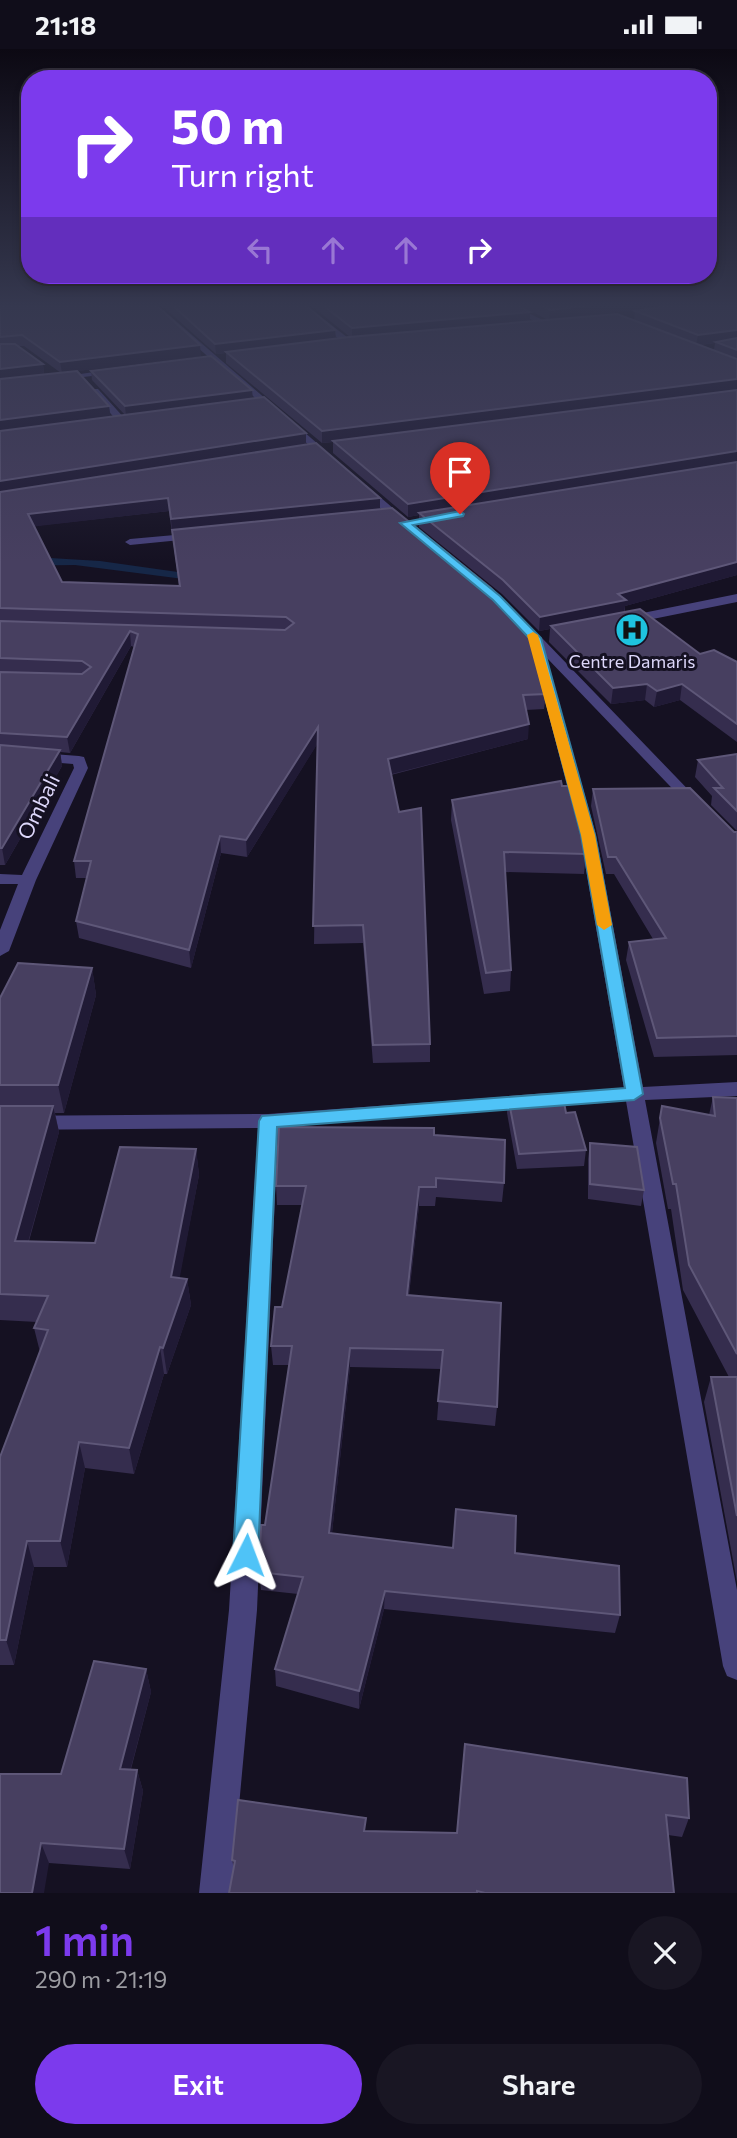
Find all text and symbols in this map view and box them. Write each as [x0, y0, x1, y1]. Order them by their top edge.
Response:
text: 21:18 [35, 9, 96, 40]
text: 50 m [171, 94, 284, 154]
icon: right [56, 98, 147, 189]
text: Turn right [171, 154, 314, 194]
icon: left [241, 231, 279, 269]
icon: ahead [314, 231, 352, 269]
icon: ahead [387, 231, 425, 269]
icon: right [460, 231, 498, 269]
pin [430, 442, 490, 514]
icon: arrive [441, 453, 479, 491]
hospital icon: Centre Damaris [613, 611, 651, 649]
place label: Centre Damaris [568, 650, 696, 672]
street label: Ombali [11, 770, 64, 843]
position arrow [209, 1518, 283, 1592]
text: 1 min [35, 1913, 134, 1965]
button: close [628, 1916, 702, 1990]
text: 290 m · 21:19 [35, 1965, 167, 1993]
button: Exit [35, 2044, 362, 2124]
button: Share [376, 2044, 702, 2124]

